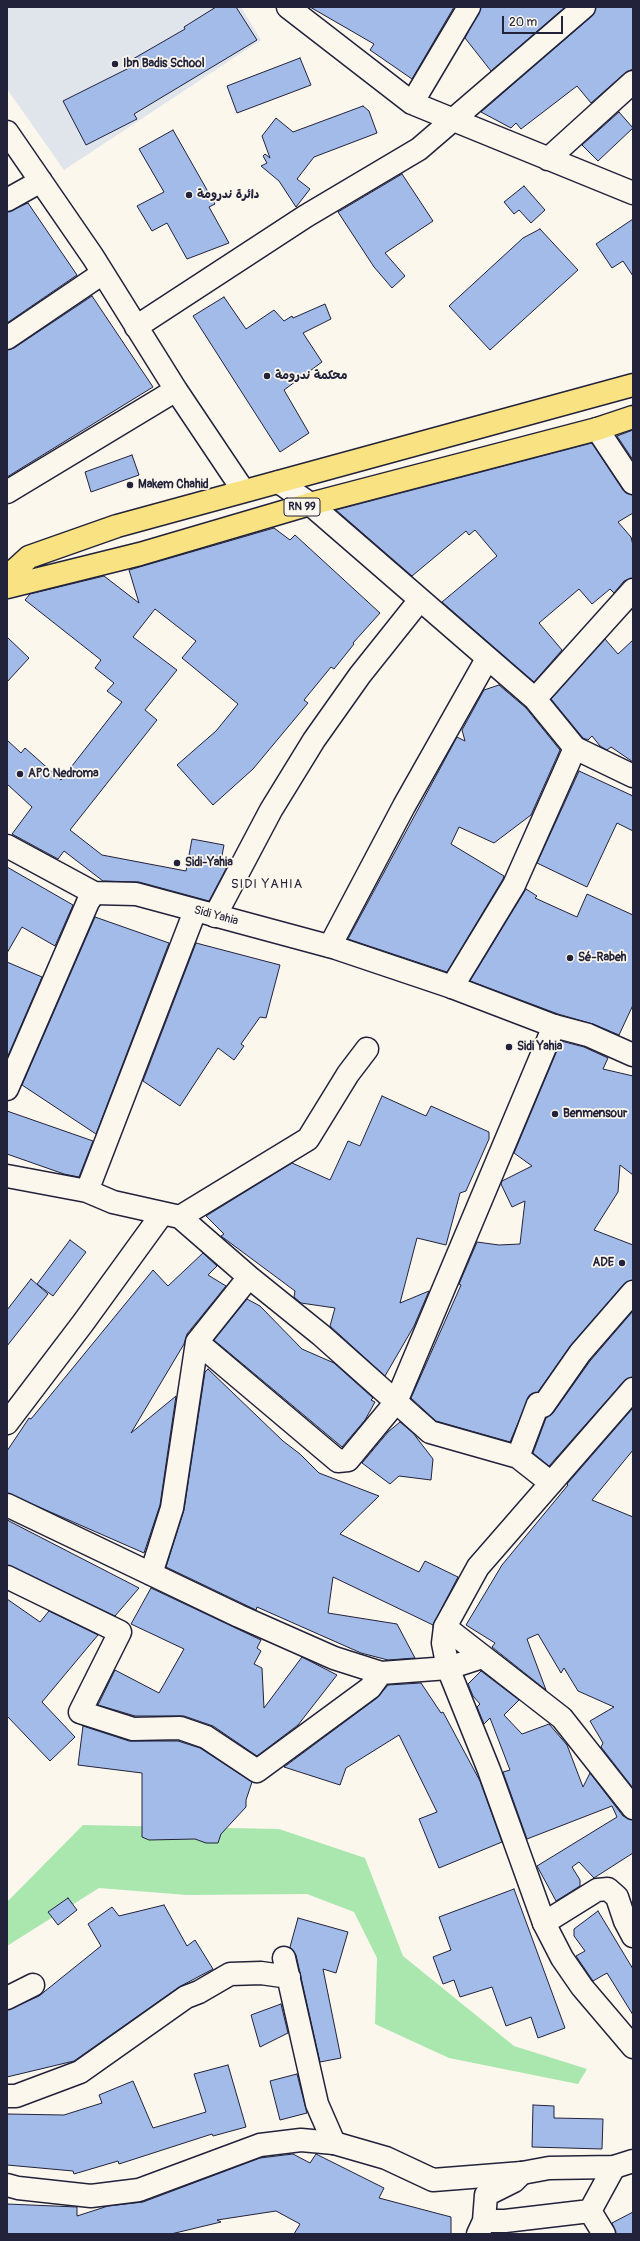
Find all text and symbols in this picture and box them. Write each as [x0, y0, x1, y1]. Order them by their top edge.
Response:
scale bar [504, 8, 565, 34]
text: 20 m [509, 15, 537, 30]
place label: Ibn Badis School [123, 57, 204, 71]
marker: Ibn Badis School [110, 59, 120, 69]
place label: دائرة ندرومة [197, 188, 259, 202]
marker: دائرة ندرومة [184, 190, 194, 200]
place label: محكمة ندرومة [275, 369, 348, 383]
marker: محكمة ندرومة [262, 371, 272, 381]
place label: Makem Chahid [138, 478, 209, 492]
marker: Makem Chahid [125, 480, 135, 490]
road number: RN 99 [284, 498, 320, 516]
place label: APC Nedroma [28, 767, 99, 781]
marker: APC Nedroma [15, 769, 25, 779]
place label: Sidi-Yahia [185, 856, 233, 870]
marker: Sidi-Yahia [172, 858, 182, 868]
district label: SIDI YAHIA [231, 877, 303, 893]
street label: Sidi Yahia [192, 903, 240, 929]
place label: Sé-Rabeh [578, 951, 626, 965]
marker: Sé-Rabeh [565, 953, 575, 963]
place label: Sidi Yahia [517, 1040, 562, 1054]
marker: Sidi Yahia [504, 1042, 514, 1052]
place label: Benmensour [563, 1107, 627, 1121]
marker: Benmensour [550, 1109, 560, 1119]
place label: ADE [592, 1256, 614, 1270]
marker: ADE [617, 1258, 627, 1268]

